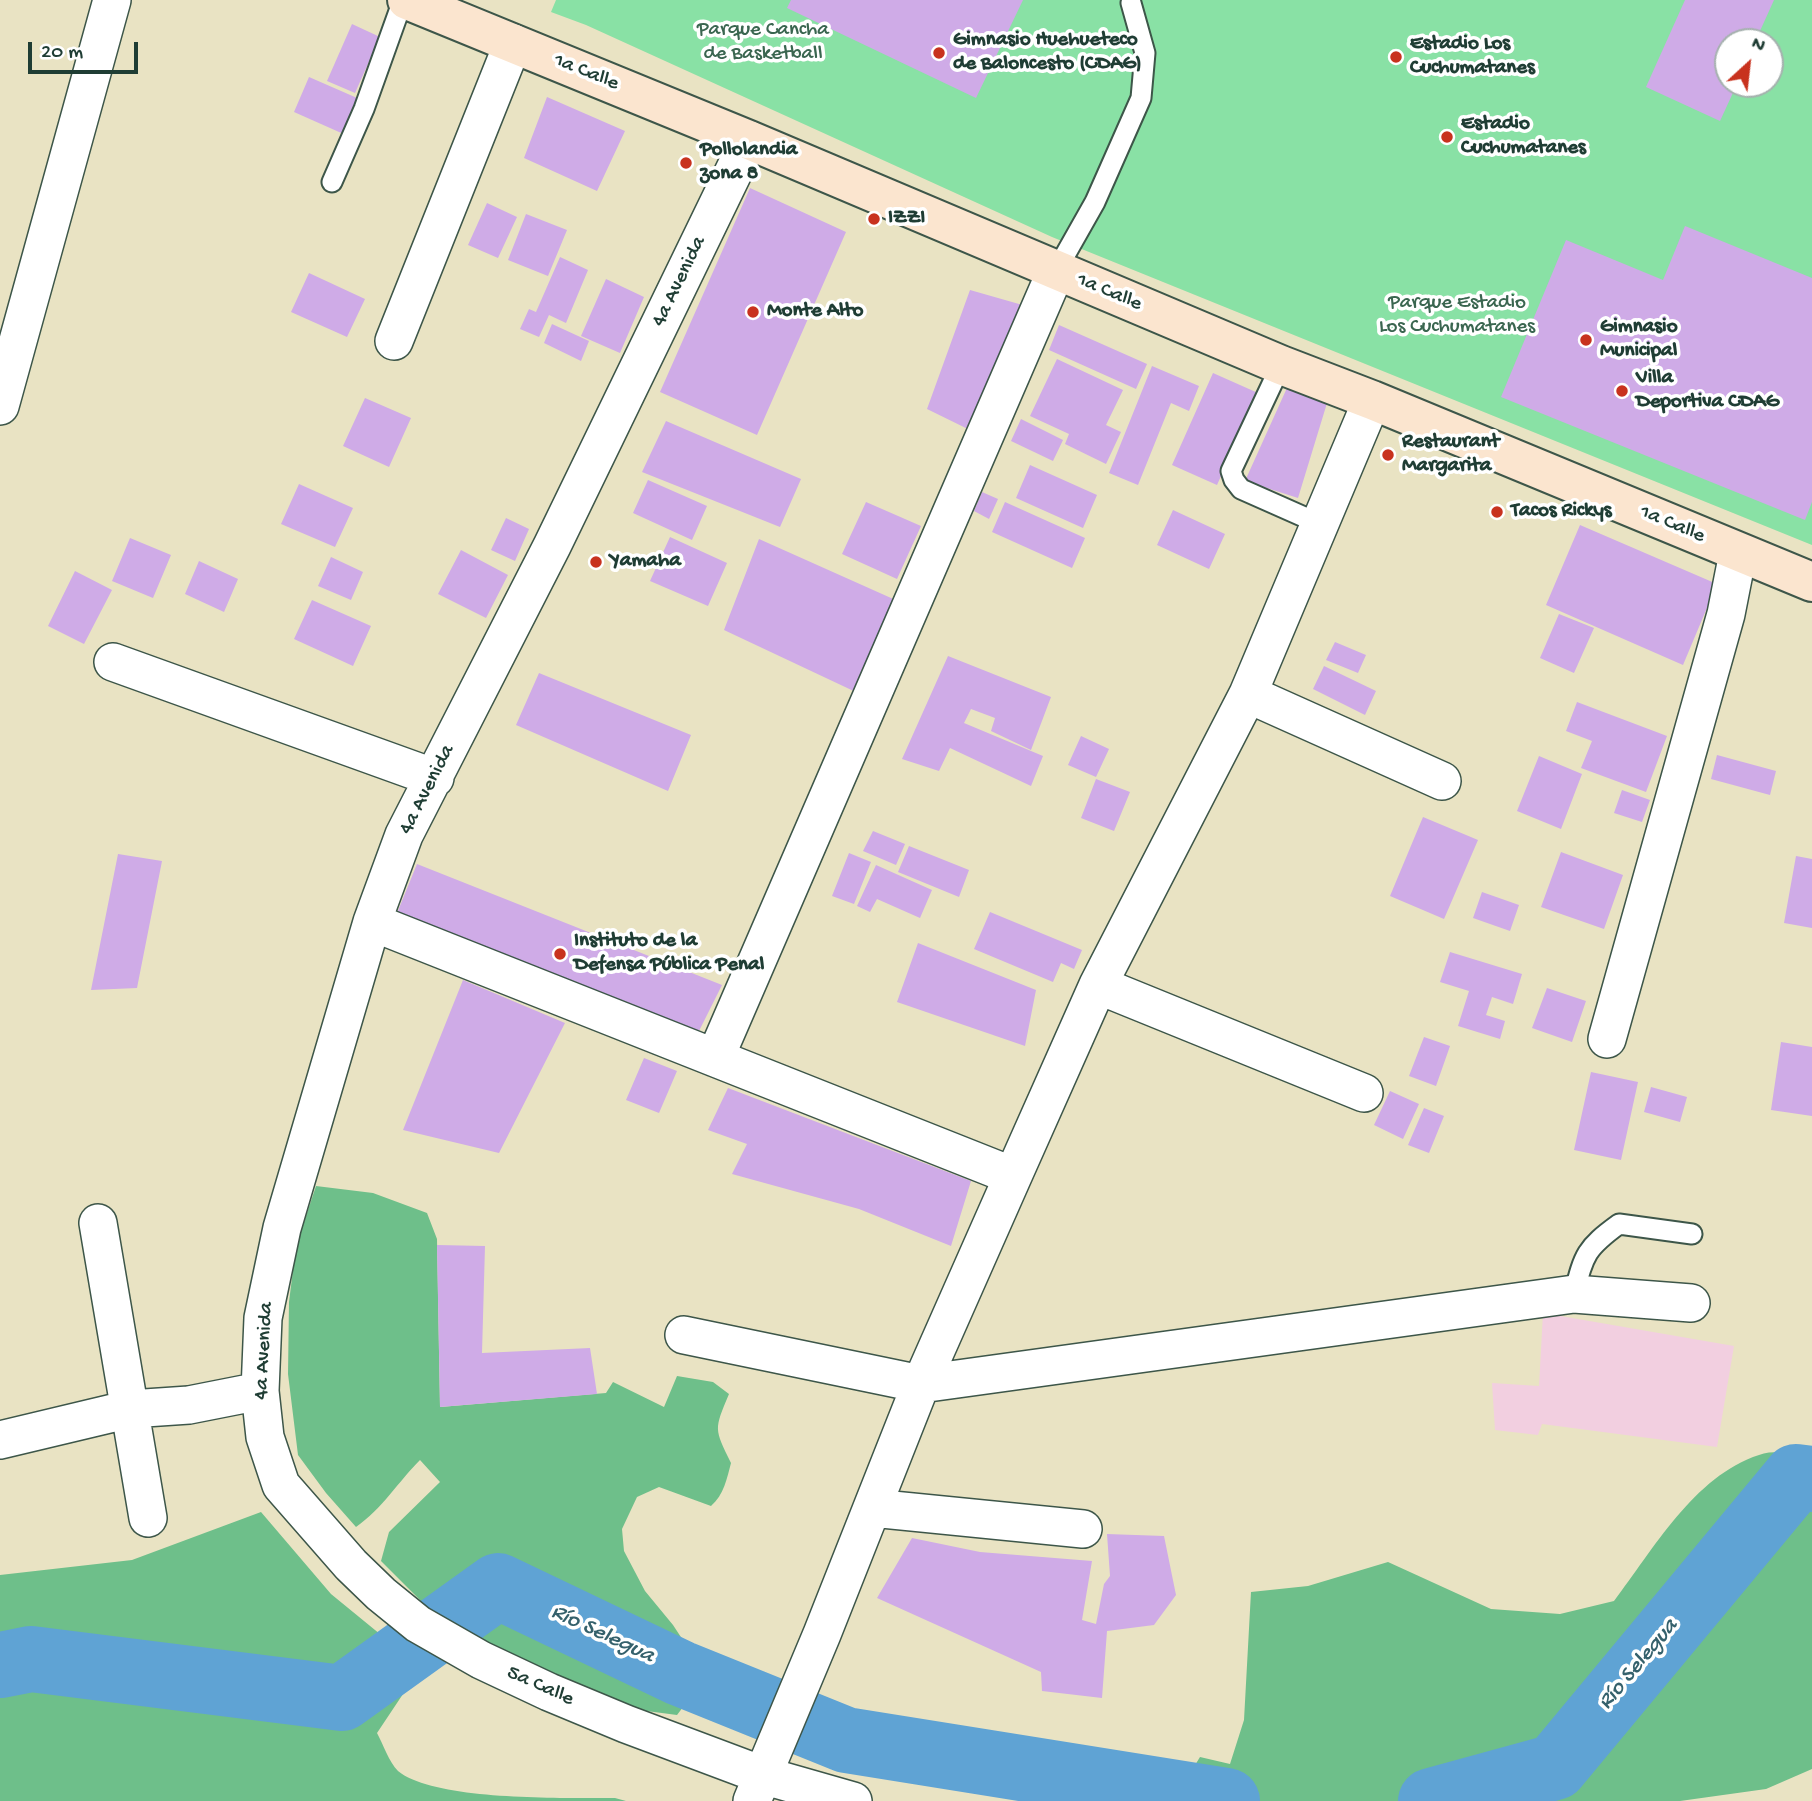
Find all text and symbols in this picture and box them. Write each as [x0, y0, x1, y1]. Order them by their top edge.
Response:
park label: Parque Cancha de Basketball [697, 18, 829, 68]
scale bar [32, 28, 142, 72]
place label: Gimnasio Huehueteco de Baloncesto (CDAG) [953, 28, 1142, 78]
north arrow [1714, 28, 1784, 98]
place label: Estadio Los Cuchumatanes [1410, 32, 1535, 82]
text: N [1747, 33, 1769, 59]
text: 20 m [41, 41, 83, 66]
marker: Gimnasio Huehueteco de Baloncesto (CDAG) [931, 45, 947, 61]
street label: 1a Calle [550, 49, 622, 97]
marker: Estadio Los Cuchumatanes [1388, 49, 1404, 65]
place label: Estadio Cuchumatanes [1461, 112, 1586, 162]
marker: Estadio Cuchumatanes [1439, 129, 1455, 145]
place label: Pollolandia zona 8 [700, 138, 797, 188]
marker: Pollolandia zona 8 [678, 155, 694, 171]
place label: IZZI [888, 206, 925, 232]
marker: IZZI [866, 211, 882, 227]
street label: 4a Avenida [647, 233, 713, 331]
street label: 1a Calle [1073, 268, 1145, 318]
park label: Parque Estadio Los Cuchumatanes [1379, 291, 1535, 341]
place label: Monte Alto [767, 299, 863, 325]
marker: Monte Alto [745, 304, 761, 320]
place label: Gimnasio Municipal [1600, 315, 1678, 365]
marker: Gimnasio Municipal [1578, 332, 1594, 348]
place label: Villa Deportiva CDAG [1636, 366, 1779, 416]
marker: Villa Deportiva CDAG [1614, 383, 1630, 399]
place label: Restaurant Margarita [1402, 430, 1499, 480]
marker: Restaurant Margarita [1380, 447, 1396, 463]
place label: Tacos Rickys [1511, 499, 1612, 525]
street label: 1a Calle [1636, 500, 1708, 550]
marker: Tacos Rickys [1489, 504, 1505, 520]
place label: Yamaha [610, 549, 681, 575]
marker: Yamaha [588, 554, 604, 570]
street label: 4a Avenida [395, 741, 461, 839]
place label: Instituto de la Defensa Pública Penal [574, 929, 764, 979]
marker: Instituto de la Defensa Pública Penal [552, 946, 568, 962]
street label: 4a Avenida [250, 1302, 280, 1400]
water label: Río Selegua [546, 1599, 658, 1671]
water label: Río Selegua [1593, 1614, 1685, 1716]
street label: 5a Calle [503, 1661, 577, 1713]

